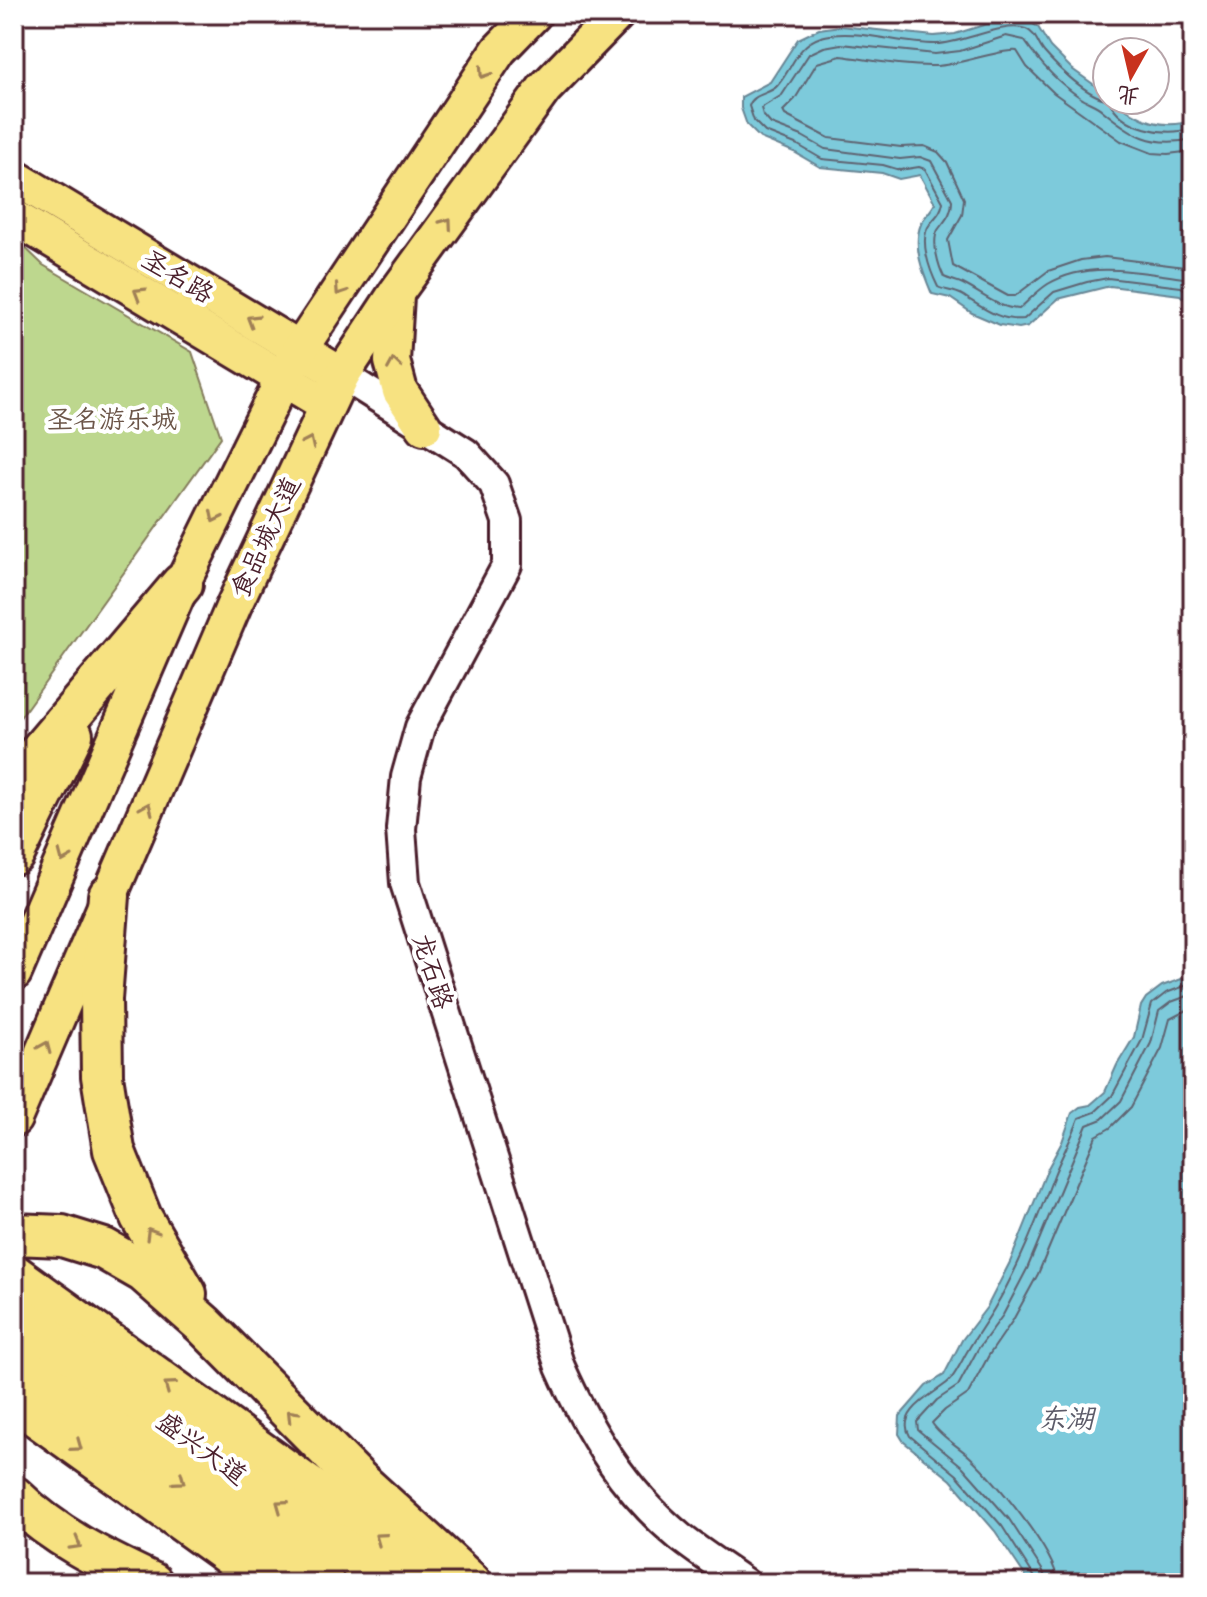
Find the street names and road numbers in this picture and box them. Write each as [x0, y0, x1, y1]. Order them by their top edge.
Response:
street label: 圣名路 [134, 245, 218, 313]
street label: 食品城大道 [226, 473, 311, 604]
street label: 龙石路 [402, 930, 457, 1014]
street label: 盛兴大道 [148, 1407, 252, 1495]

